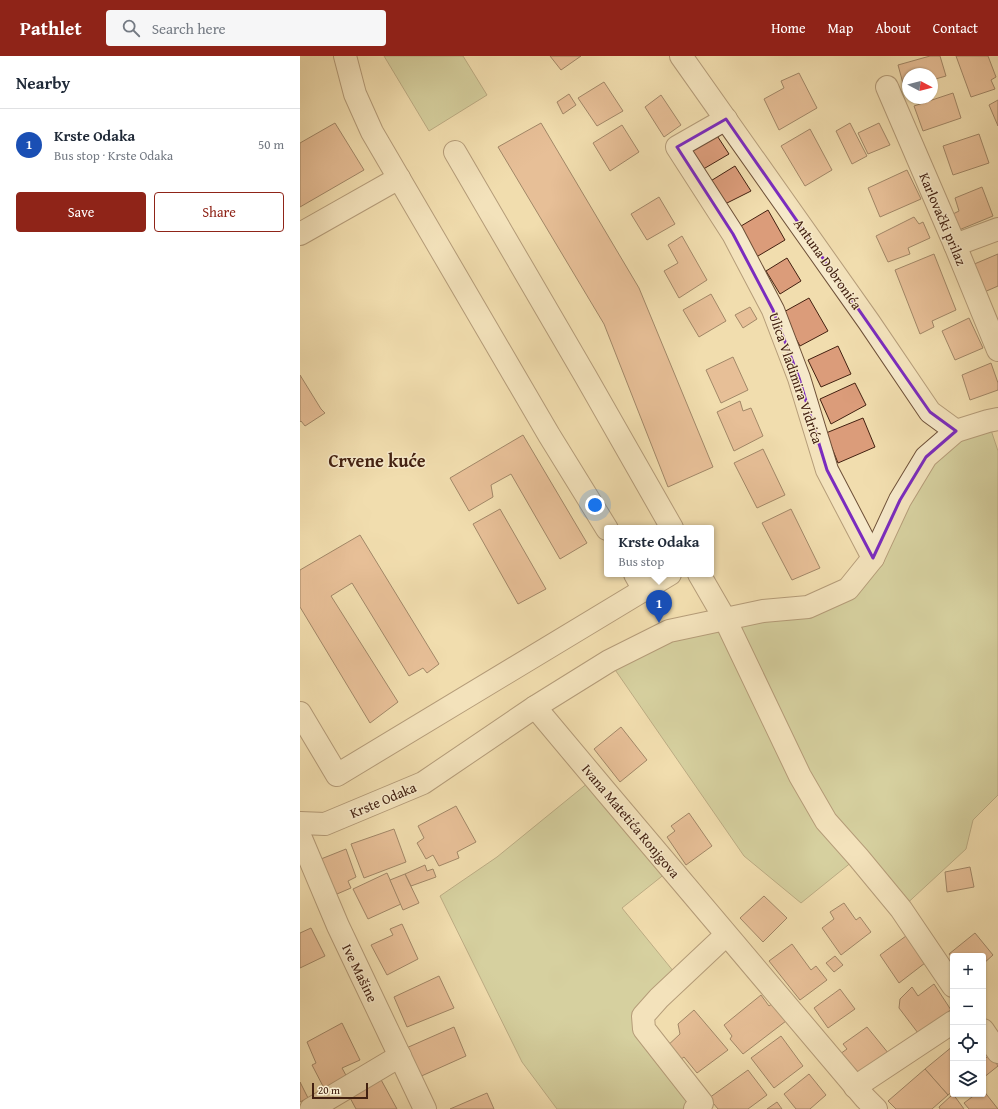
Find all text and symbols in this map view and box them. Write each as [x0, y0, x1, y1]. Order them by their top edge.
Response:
search box [106, 10, 386, 46]
text: Pathlet [20, 14, 82, 42]
icon: search [120, 17, 142, 39]
text: Search here [152, 18, 226, 39]
text: Home [771, 18, 806, 38]
text: Map [828, 18, 853, 38]
text: About [875, 18, 911, 38]
text: Contact [933, 18, 978, 38]
north arrow [902, 68, 938, 104]
text: Nearby [16, 70, 70, 95]
text: Krste Odaka [54, 125, 135, 146]
text: 1 [26, 135, 32, 154]
text: 50 m [258, 135, 284, 154]
text: Bus stop · Krste Odaka [54, 146, 173, 165]
street label: Karlovački prilaz [914, 170, 972, 268]
button: Save [16, 192, 146, 232]
button: Share [154, 192, 284, 232]
street label: Antuna Dobronića [789, 215, 867, 314]
street label: Ulica Vladimira Vidrića [764, 310, 828, 447]
district label: Crvene kuće [328, 447, 426, 474]
your location [585, 495, 605, 515]
popup [604, 525, 714, 577]
text: Krste Odaka [618, 531, 700, 552]
text: Bus stop [618, 552, 664, 571]
pin: 1 [646, 590, 672, 623]
street label: Ivana Matetića Ronjgova [577, 760, 685, 883]
street label: Krste Odaka [347, 777, 420, 823]
street label: Ive Mašine [337, 940, 383, 1006]
map controls [950, 953, 986, 1097]
button: + [950, 953, 986, 989]
button: − [950, 989, 986, 1025]
button: locate [950, 1025, 986, 1061]
button: layers [950, 1061, 986, 1097]
scale bar [312, 1081, 368, 1100]
text: 20 m [318, 1082, 340, 1098]

